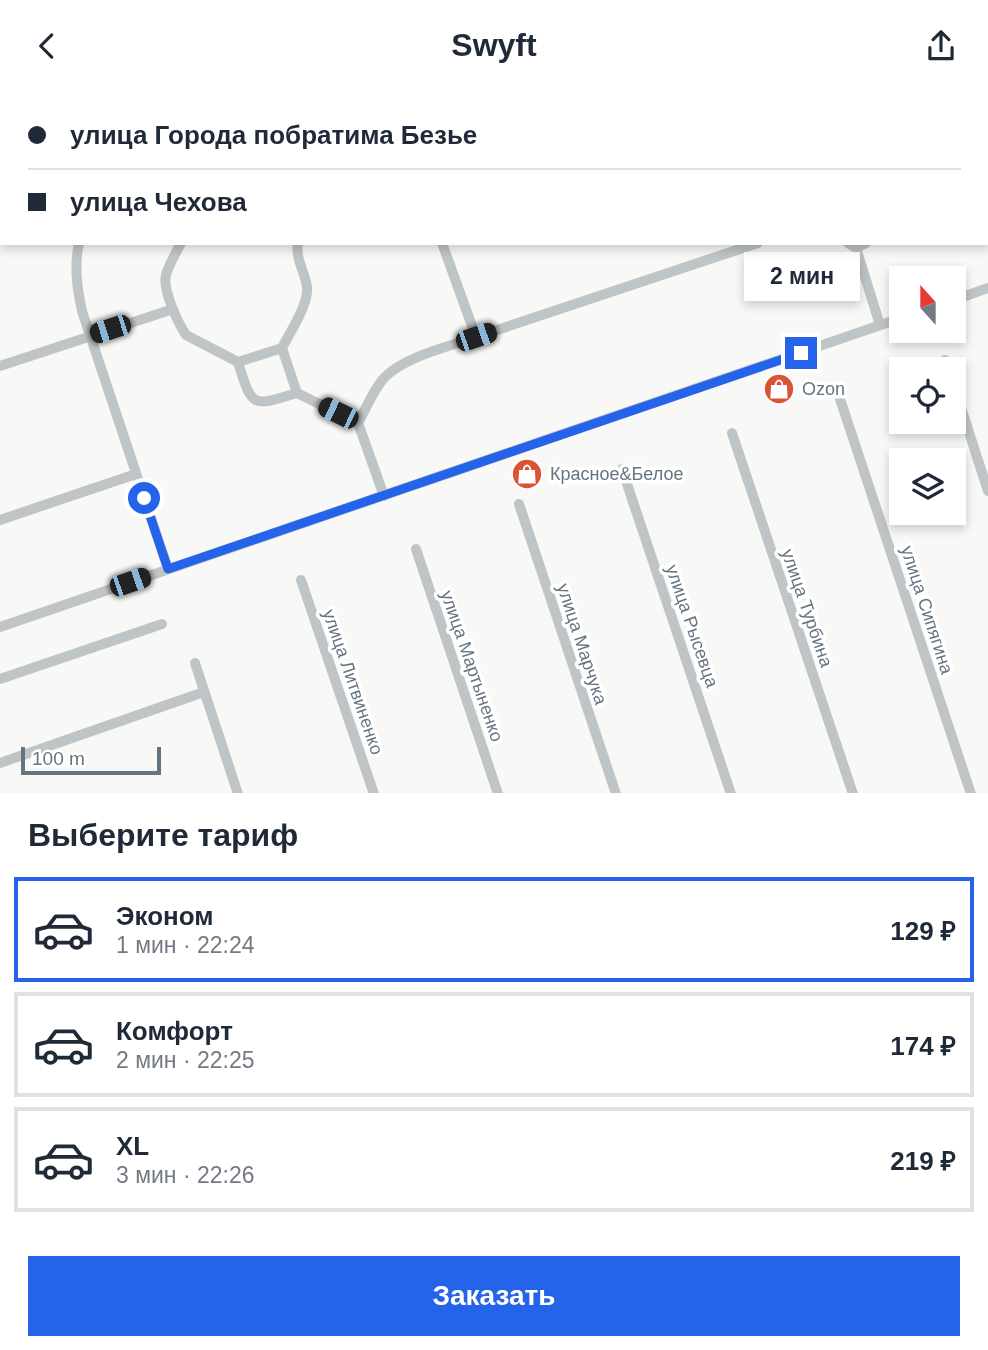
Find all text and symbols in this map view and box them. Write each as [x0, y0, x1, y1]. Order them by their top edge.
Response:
icon: back [28, 27, 66, 65]
text: Swyft [451, 27, 537, 63]
icon: share [922, 27, 960, 65]
text: улица Города побратима Безье [70, 120, 477, 150]
text: улица Чехова [70, 187, 247, 217]
callout: 2 мин [743, 251, 859, 301]
text: 2 мин [770, 263, 834, 289]
north arrow [889, 266, 966, 343]
map controls [889, 266, 966, 525]
car [87, 313, 134, 345]
car [453, 320, 500, 354]
route end [785, 337, 817, 369]
button: locate [889, 357, 966, 434]
shop icon: Ozon [762, 372, 796, 406]
place label: Ozon [802, 379, 845, 399]
car [315, 394, 362, 432]
button: layers [889, 448, 966, 525]
shop icon: Красное&Белое [510, 457, 544, 491]
place label: Красное&Белое [550, 464, 683, 484]
route start [128, 482, 160, 514]
street label: улица Сипягина [897, 543, 957, 678]
street label: улица Турбина [777, 546, 837, 671]
street label: улица Рысевца [662, 562, 723, 691]
car [107, 565, 154, 599]
street label: улица Марчука [553, 581, 611, 708]
street label: улица Мартыненко [437, 588, 507, 744]
street label: улица Литвиненко [319, 607, 387, 757]
scale bar [21, 745, 161, 776]
text: 100 m [32, 748, 85, 769]
text: Выберите тариф [28, 817, 298, 853]
icon: car [32, 898, 95, 961]
text: Эконом [116, 901, 214, 931]
text: 129 ₽ [890, 916, 956, 946]
text: 1 мин · 22:24 [116, 932, 255, 958]
icon: car [32, 1013, 95, 1076]
text: Комфорт [116, 1016, 233, 1046]
text: 174 ₽ [890, 1031, 956, 1061]
text: 2 мин · 22:25 [116, 1047, 255, 1073]
icon: car [32, 1128, 95, 1191]
text: XL [116, 1131, 149, 1161]
text: 219 ₽ [890, 1146, 956, 1176]
text: 3 мин · 22:26 [116, 1162, 255, 1188]
button: Заказать [28, 1256, 960, 1336]

